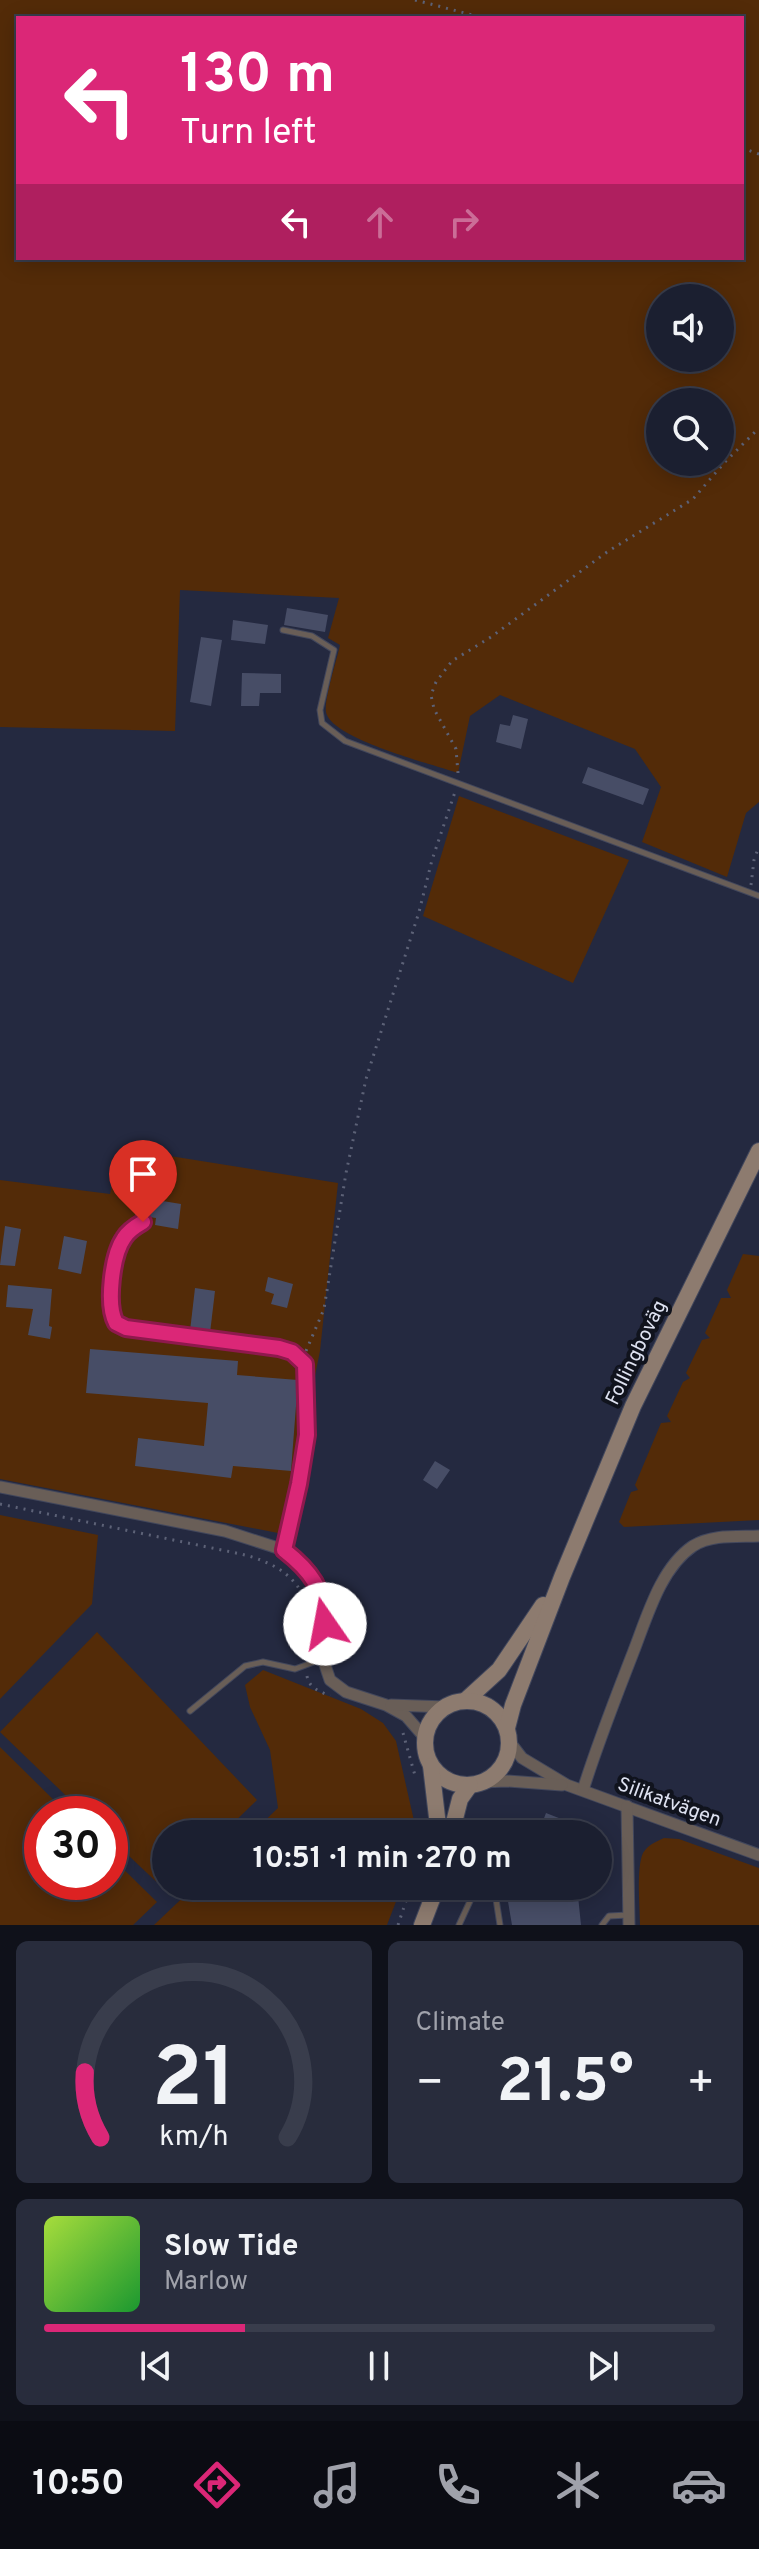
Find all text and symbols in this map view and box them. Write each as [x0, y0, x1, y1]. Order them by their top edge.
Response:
text: 130 m [180, 42, 335, 112]
icon: left [48, 48, 152, 152]
text: Turn left [180, 111, 317, 157]
icon: left [274, 200, 318, 244]
icon: ahead [358, 200, 402, 244]
icon: right [442, 200, 486, 244]
map controls [646, 284, 734, 476]
button: sound [646, 284, 734, 372]
button: search [646, 388, 734, 476]
pin [109, 1140, 177, 1222]
icon: arrive [121, 1152, 165, 1196]
street label: Follingboväg [600, 1296, 674, 1410]
position arrow [283, 1582, 367, 1666]
street label: Silikatvägen [613, 1772, 725, 1834]
speed limit sign: 30 [24, 1796, 128, 1900]
text: 10:51 · 1 min · 270 m [252, 1841, 512, 1878]
text: Climate [416, 2007, 505, 2040]
text: 21 [152, 2031, 236, 2136]
text: 21.5° [497, 2047, 634, 2123]
text: − [416, 2057, 444, 2113]
text: + [687, 2057, 715, 2113]
text: km/h [159, 2120, 228, 2156]
text: Slow Tide [164, 2229, 298, 2266]
text: Marlow [164, 2266, 248, 2299]
icon: previous [134, 2344, 178, 2388]
icon: pause [357, 2344, 401, 2388]
icon: next [581, 2344, 625, 2388]
icon: directions [189, 2457, 245, 2513]
icon: music [309, 2457, 365, 2513]
icon: phone [430, 2457, 486, 2513]
icon: climate [550, 2457, 606, 2513]
icon: car [671, 2457, 727, 2513]
text: 10:50 [32, 2462, 125, 2508]

